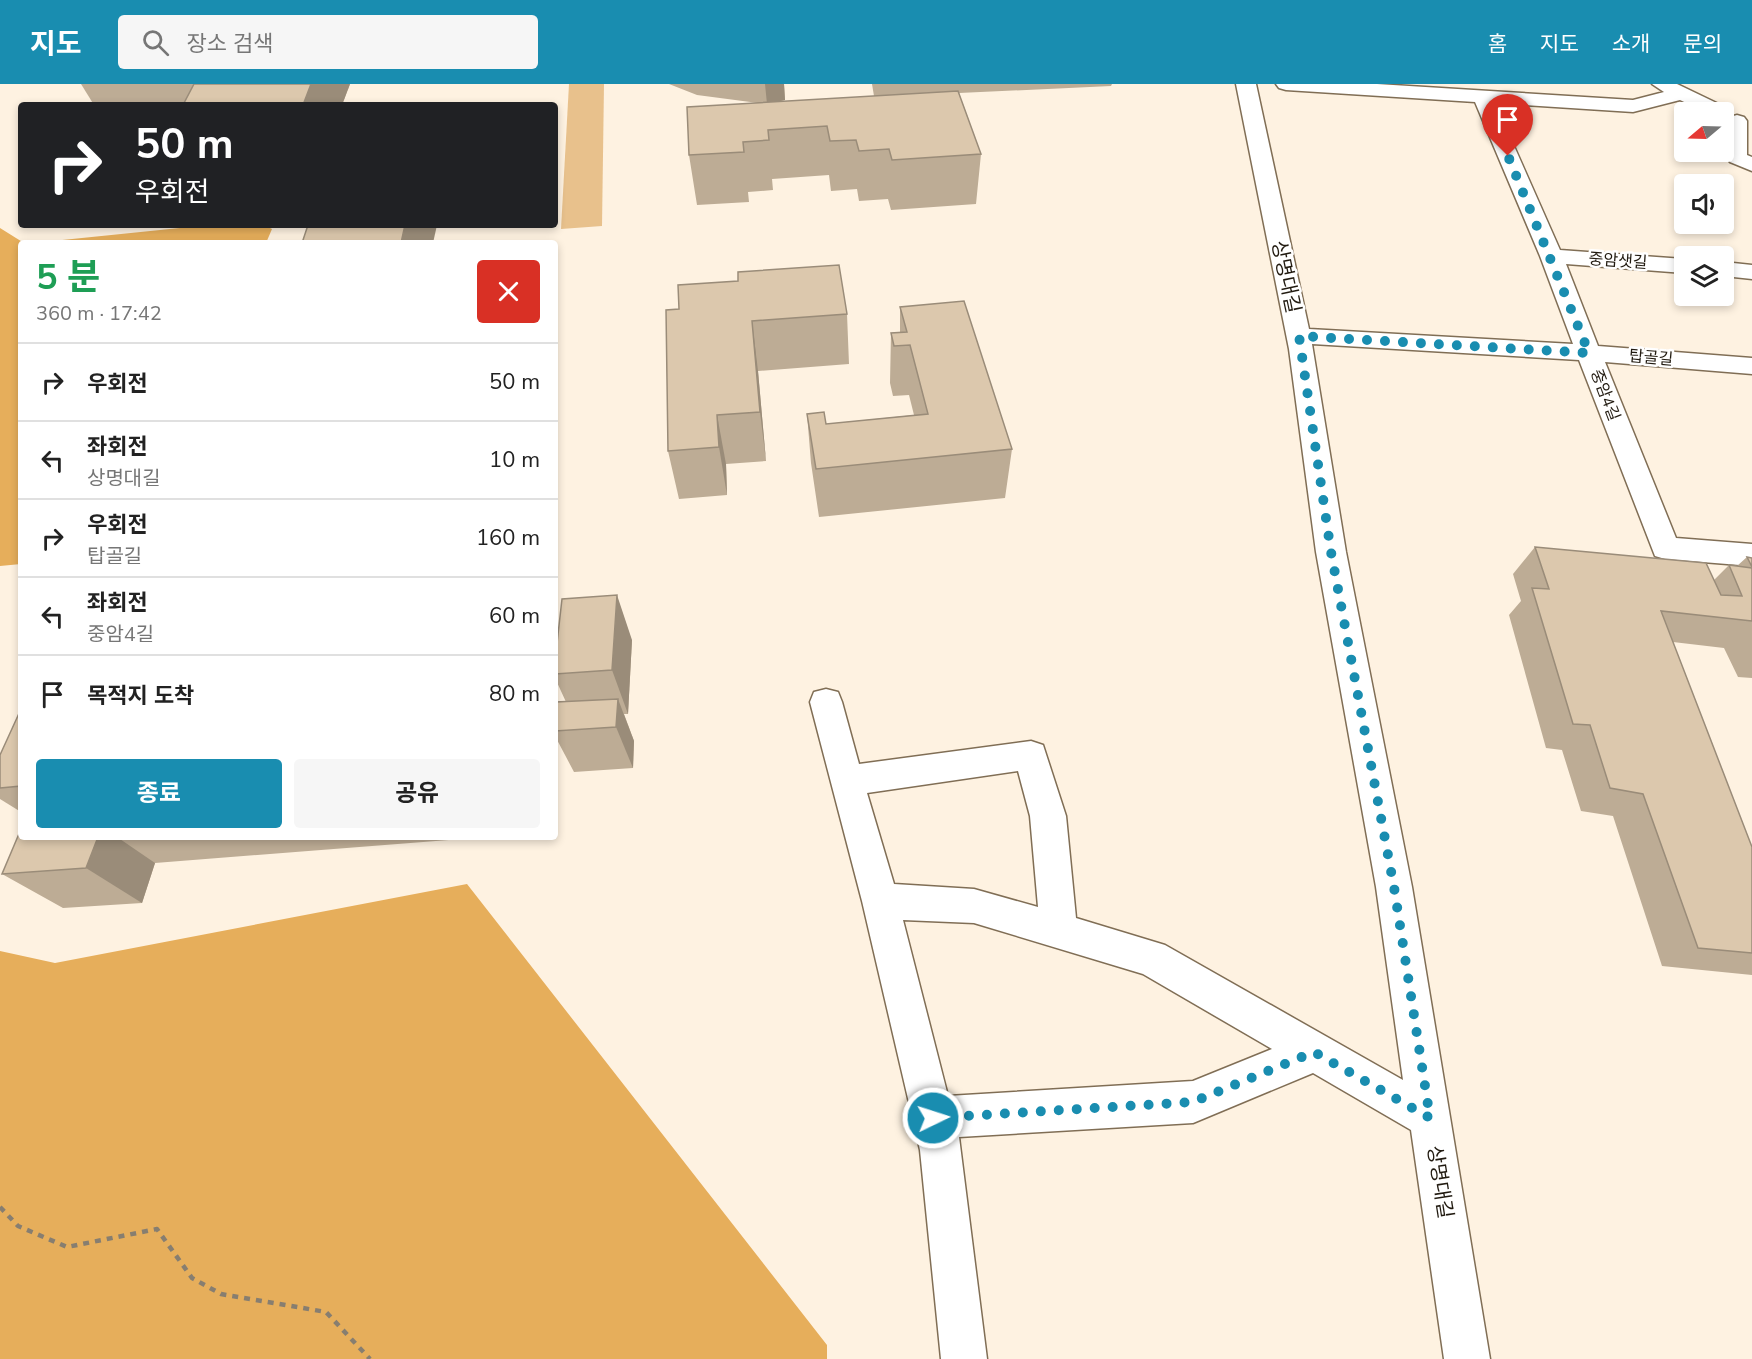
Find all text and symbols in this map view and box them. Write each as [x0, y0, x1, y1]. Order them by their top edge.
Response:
search box [118, 15, 538, 69]
text: 지도 [30, 25, 82, 63]
icon: search [139, 26, 172, 59]
text: 장소 검색 [187, 29, 273, 59]
text: 홈 [1488, 30, 1507, 58]
text: 지도 [1540, 30, 1579, 58]
text: 소개 [1612, 30, 1650, 58]
text: 문의 [1683, 30, 1722, 58]
pin [1482, 94, 1533, 156]
north arrow [1674, 102, 1734, 162]
map controls [1674, 102, 1734, 306]
icon: arrive [1491, 103, 1524, 136]
text: 50 m [135, 116, 234, 173]
icon: right [36, 126, 114, 204]
text: 우회전 [135, 174, 210, 211]
button: sound [1674, 174, 1734, 234]
street label: 상명대길 [1265, 238, 1307, 316]
button: layers [1674, 246, 1734, 306]
street label: 중암샛길 [1588, 248, 1648, 274]
text: 5 분 [36, 253, 100, 302]
button: close [477, 260, 540, 323]
text: 360 m · 17:42 [36, 300, 162, 327]
street label: 탑골길 [1628, 345, 1674, 371]
icon: right [36, 366, 69, 399]
street label: 중암4길 [1585, 366, 1625, 424]
text: 50 m [489, 367, 540, 397]
text: 우회전 [87, 369, 148, 399]
text: 좌회전 [87, 432, 148, 462]
icon: left [36, 444, 69, 477]
text: 10 m [489, 445, 540, 475]
text: 상명대길 [87, 465, 161, 492]
text: 우회전 [87, 510, 148, 540]
icon: right [36, 522, 69, 555]
text: 160 m [476, 523, 540, 553]
text: 탑골길 [87, 543, 142, 570]
text: 좌회전 [87, 588, 148, 618]
icon: left [36, 600, 69, 633]
text: 60 m [489, 601, 540, 631]
text: 중암4길 [87, 621, 154, 648]
icon: arrive [36, 678, 69, 711]
text: 80 m [489, 679, 540, 709]
text: 목적지 도착 [87, 681, 194, 711]
button: 종료 [36, 759, 282, 828]
button: 공유 [294, 759, 540, 828]
position arrow [901, 1086, 965, 1150]
street label: 상명대길 [1421, 1144, 1459, 1220]

